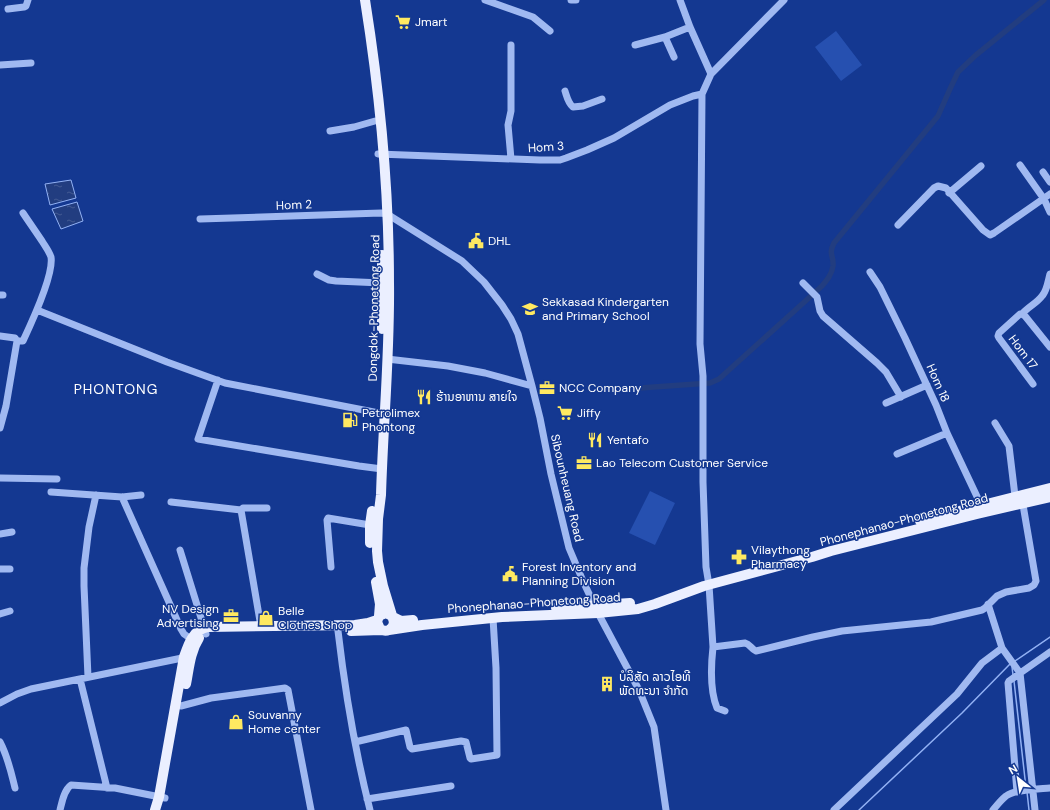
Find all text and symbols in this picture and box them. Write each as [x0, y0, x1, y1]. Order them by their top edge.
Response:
supermarket icon: Jmart [394, 13, 412, 31]
place label: Jmart [415, 14, 448, 30]
street label: Hom 3 [527, 138, 565, 156]
street label: Hom 2 [276, 196, 312, 214]
public building icon: DHL [467, 232, 485, 250]
place label: DHL [488, 233, 511, 249]
street label: Dongdok-Phonetong Road [365, 234, 383, 382]
place label: Sekkasad Kindergarten and Primary School [542, 294, 669, 324]
school or university icon: Sekkasad Kindergarten and Primary School [521, 300, 539, 318]
street label: Hom 17 [1005, 331, 1041, 373]
street label: Hom 18 [923, 361, 953, 405]
office icon: NCC Company [538, 379, 556, 397]
district label: PHONTONG [74, 380, 158, 398]
place label: NCC Company [559, 380, 642, 396]
restaurant icon: ຮ້ານອາຫານ ສາຍໃຈ [415, 388, 433, 406]
place label: ຮ້ານອາຫານ ສາຍໃຈ [436, 389, 517, 405]
supermarket icon: Jiffy [556, 404, 574, 422]
place label: Petrolimex Phontong [362, 405, 420, 435]
place label: Jiffy [577, 405, 601, 421]
fuel station icon: Petrolimex Phontong [341, 411, 359, 429]
restaurant icon: Yentafo [586, 431, 604, 449]
place label: Yentafo [607, 432, 649, 448]
street label: Sibounheuang Road [547, 433, 587, 543]
office icon: Lao Telecom Customer Service [575, 454, 593, 472]
place label: Lao Telecom Customer Service [596, 455, 768, 471]
street label: Phonephanao-Phonetong Road [818, 490, 990, 550]
place label: Vilaythong Pharmacy [751, 542, 810, 572]
pharmacy icon: Vilaythong Pharmacy [730, 548, 748, 566]
place label: Forest Inventory and Planning Division [522, 559, 636, 589]
public building icon: Forest Inventory and Planning Division [501, 565, 519, 583]
street label: Phonephanao-Phonetong Road [447, 589, 621, 617]
place label: NV Design Advertising [156, 601, 219, 631]
place label: Belle Clothes Shop [278, 603, 352, 633]
office icon: NV Design Advertising [222, 607, 240, 625]
shop icon: Belle Clothes Shop [257, 609, 275, 627]
place label: ບໍລິສັດ ລາວໄອທີ ພັດທະນາ ຈຳກັດ [619, 669, 691, 699]
building icon: ບໍລິສັດ ລາວໄອທີ ພັດທະນາ ຈຳກັດ [598, 675, 616, 693]
place label: Souvanny Home center [248, 707, 321, 737]
shop icon: Souvanny Home center [227, 713, 245, 731]
north arrow [998, 758, 1038, 798]
text: N [1006, 761, 1020, 777]

